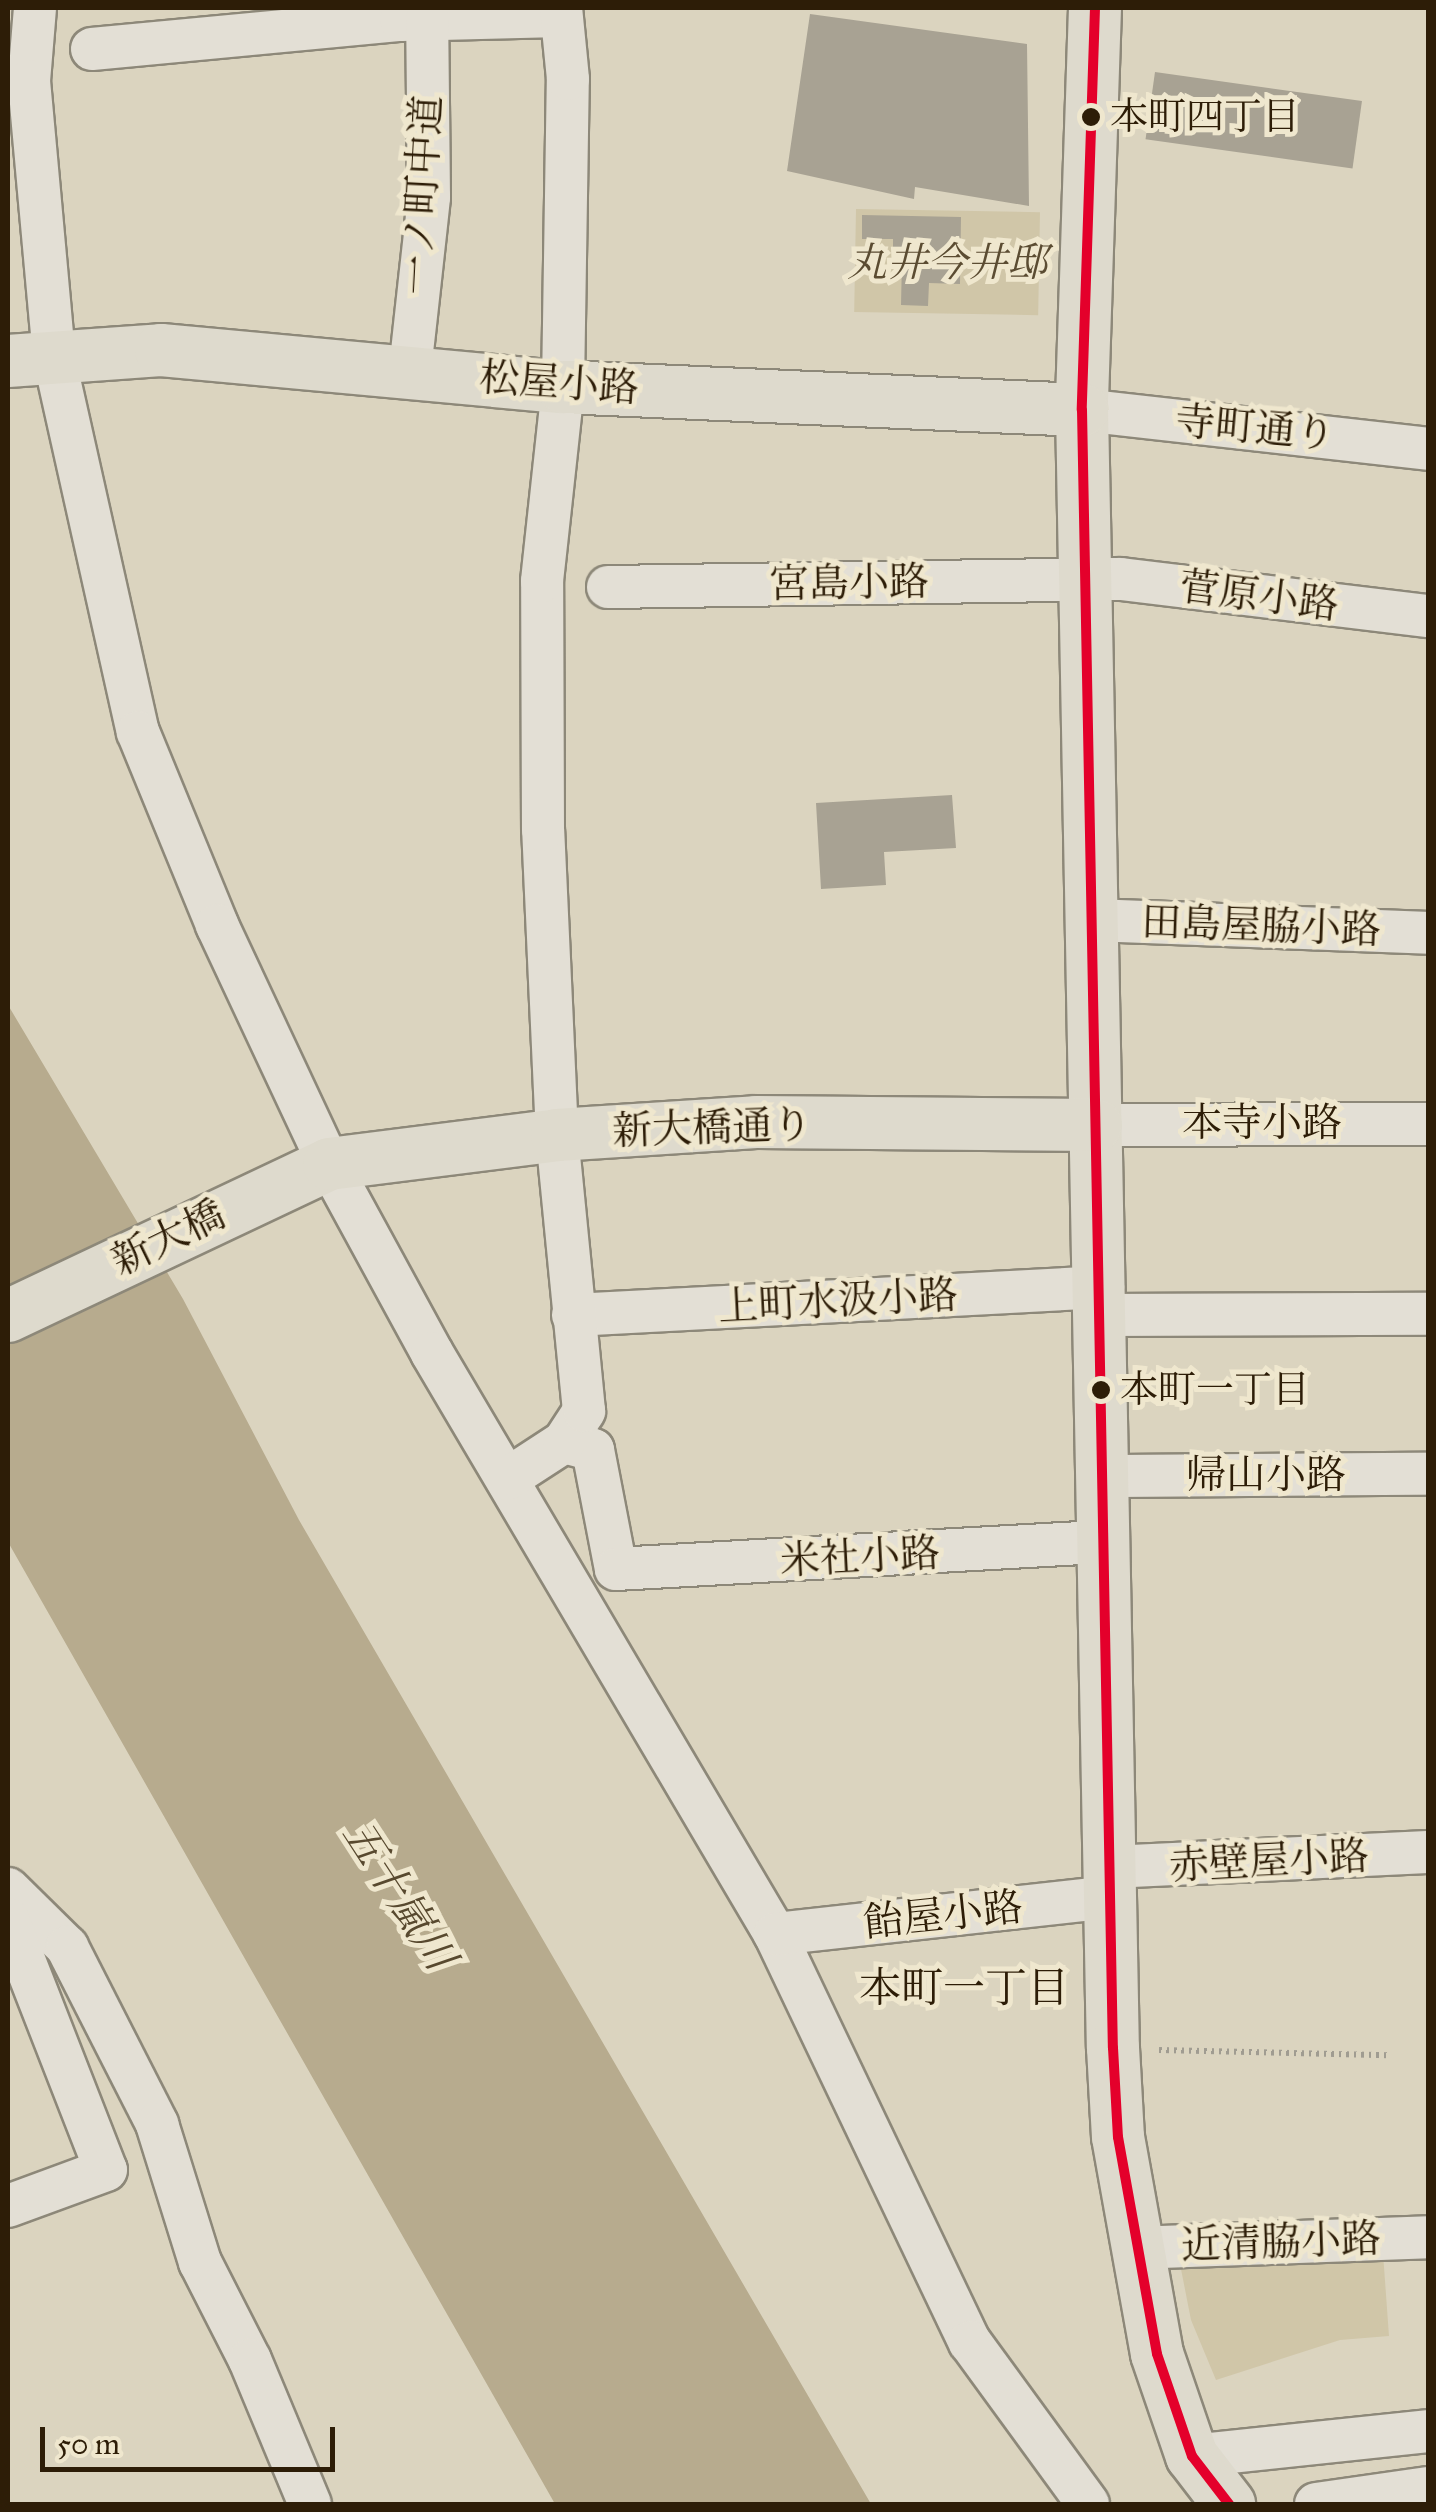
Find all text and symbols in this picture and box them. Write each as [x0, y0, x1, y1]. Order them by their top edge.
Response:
street label: 一ノ町中道 [393, 94, 451, 296]
place label: 本町四丁目 [1110, 94, 1300, 140]
marker: 本町四丁目 [1081, 107, 1101, 127]
park label: 丸井今井邸 [847, 239, 1047, 287]
street label: 松屋小路 [478, 353, 640, 413]
street label: 寺町通り [1173, 397, 1337, 459]
street label: 宮島小路 [769, 558, 929, 608]
street label: 菅原小路 [1177, 562, 1341, 630]
street label: 田島屋脇小路 [1140, 898, 1382, 954]
street label: 本寺小路 [1182, 1099, 1342, 1147]
street label: 新大橋通り [611, 1101, 813, 1155]
street label: 新大橋 [104, 1190, 232, 1286]
street label: 上町水汲小路 [717, 1271, 959, 1331]
place label: 本町一丁目 [1120, 1367, 1310, 1413]
marker: 本町一丁目 [1091, 1380, 1111, 1400]
street label: 帰山小路 [1186, 1451, 1346, 1499]
street label: 米社小路 [779, 1529, 941, 1585]
water label: 五十嵐川 [332, 1811, 466, 1979]
street label: 赤壁屋小路 [1168, 1832, 1370, 1890]
street label: 飴屋小路 [861, 1883, 1025, 1947]
district label: 本町一丁目 [859, 1963, 1069, 2013]
street label: 近清脇小路 [1180, 2215, 1382, 2269]
scale bar [45, 2407, 340, 2469]
text: 50 m [57, 2426, 120, 2462]

